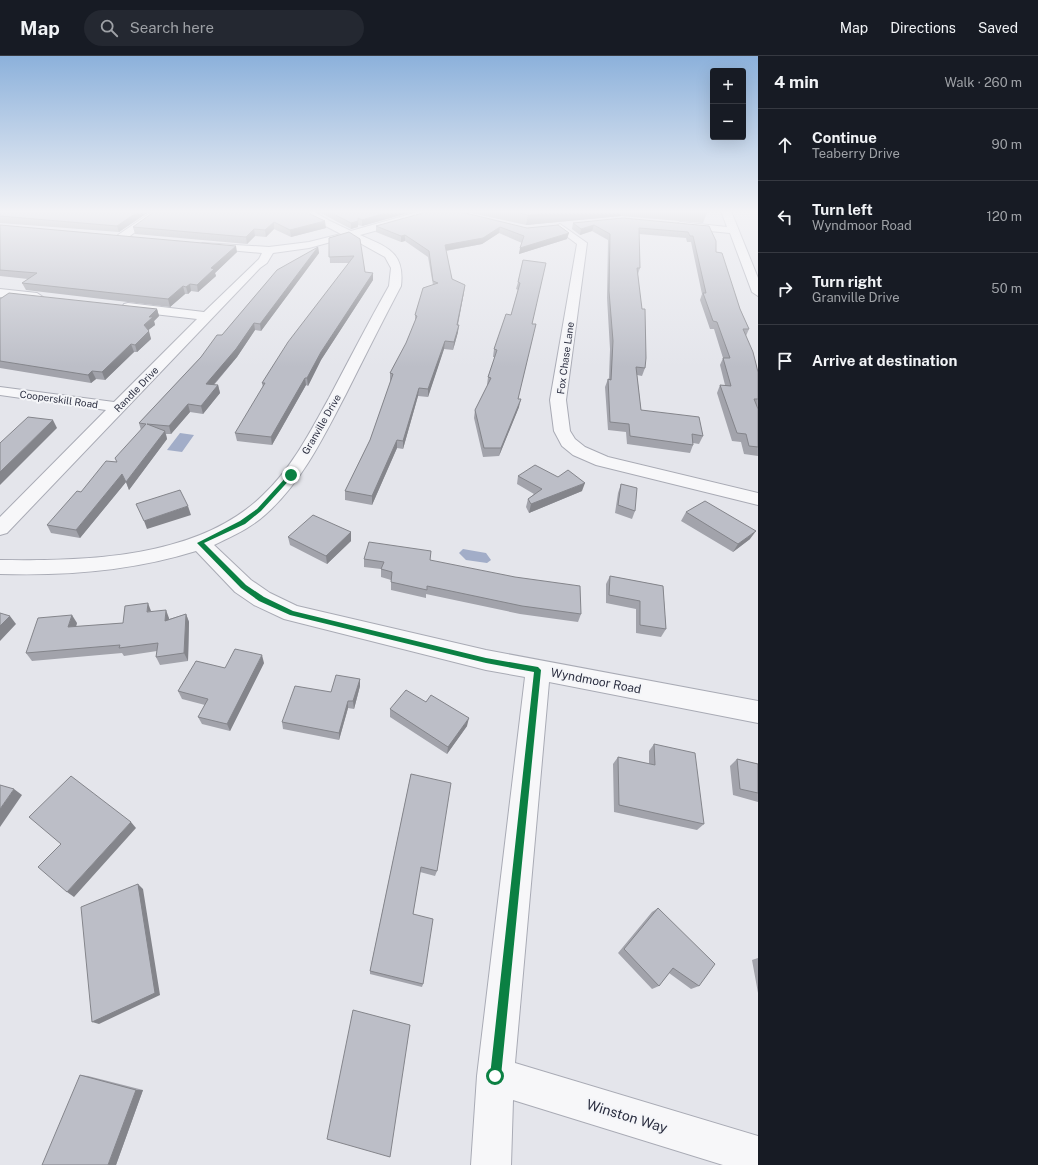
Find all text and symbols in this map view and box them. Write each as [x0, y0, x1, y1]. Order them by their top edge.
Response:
search box [84, 10, 364, 46]
text: Map [20, 17, 60, 39]
icon: search [98, 17, 120, 39]
text: Search here [130, 19, 214, 36]
text: Map [840, 20, 868, 36]
text: Directions [890, 20, 956, 36]
text: Saved [978, 20, 1018, 36]
map controls [710, 68, 746, 140]
button: + [710, 68, 746, 104]
text: 4 min [774, 72, 819, 92]
text: Walk · 260 m [944, 75, 1022, 90]
button: − [710, 104, 746, 140]
text: Continue [812, 129, 877, 146]
icon: ahead [774, 134, 796, 156]
text: 90 m [992, 137, 1022, 152]
text: Teaberry Drive [812, 146, 900, 161]
text: Turn left [812, 201, 873, 218]
icon: left [774, 206, 796, 228]
text: 120 m [987, 209, 1022, 224]
text: Wyndmoor Road [812, 218, 912, 233]
text: Turn right [812, 273, 882, 290]
icon: right [774, 278, 796, 300]
text: 50 m [991, 281, 1022, 296]
text: Granville Drive [812, 290, 900, 305]
street label: Fox Chase Lane [554, 321, 576, 395]
icon: arrive [774, 350, 796, 372]
text: Arrive at destination [812, 352, 957, 369]
street label: Randle Drive [111, 363, 161, 414]
street label: Cooperskill Road [19, 388, 99, 410]
street label: Granville Drive [299, 392, 343, 456]
route end [282, 466, 300, 484]
street label: Wyndmoor Road [550, 665, 642, 697]
route start [486, 1067, 504, 1085]
street label: Winston Way [585, 1096, 670, 1136]

